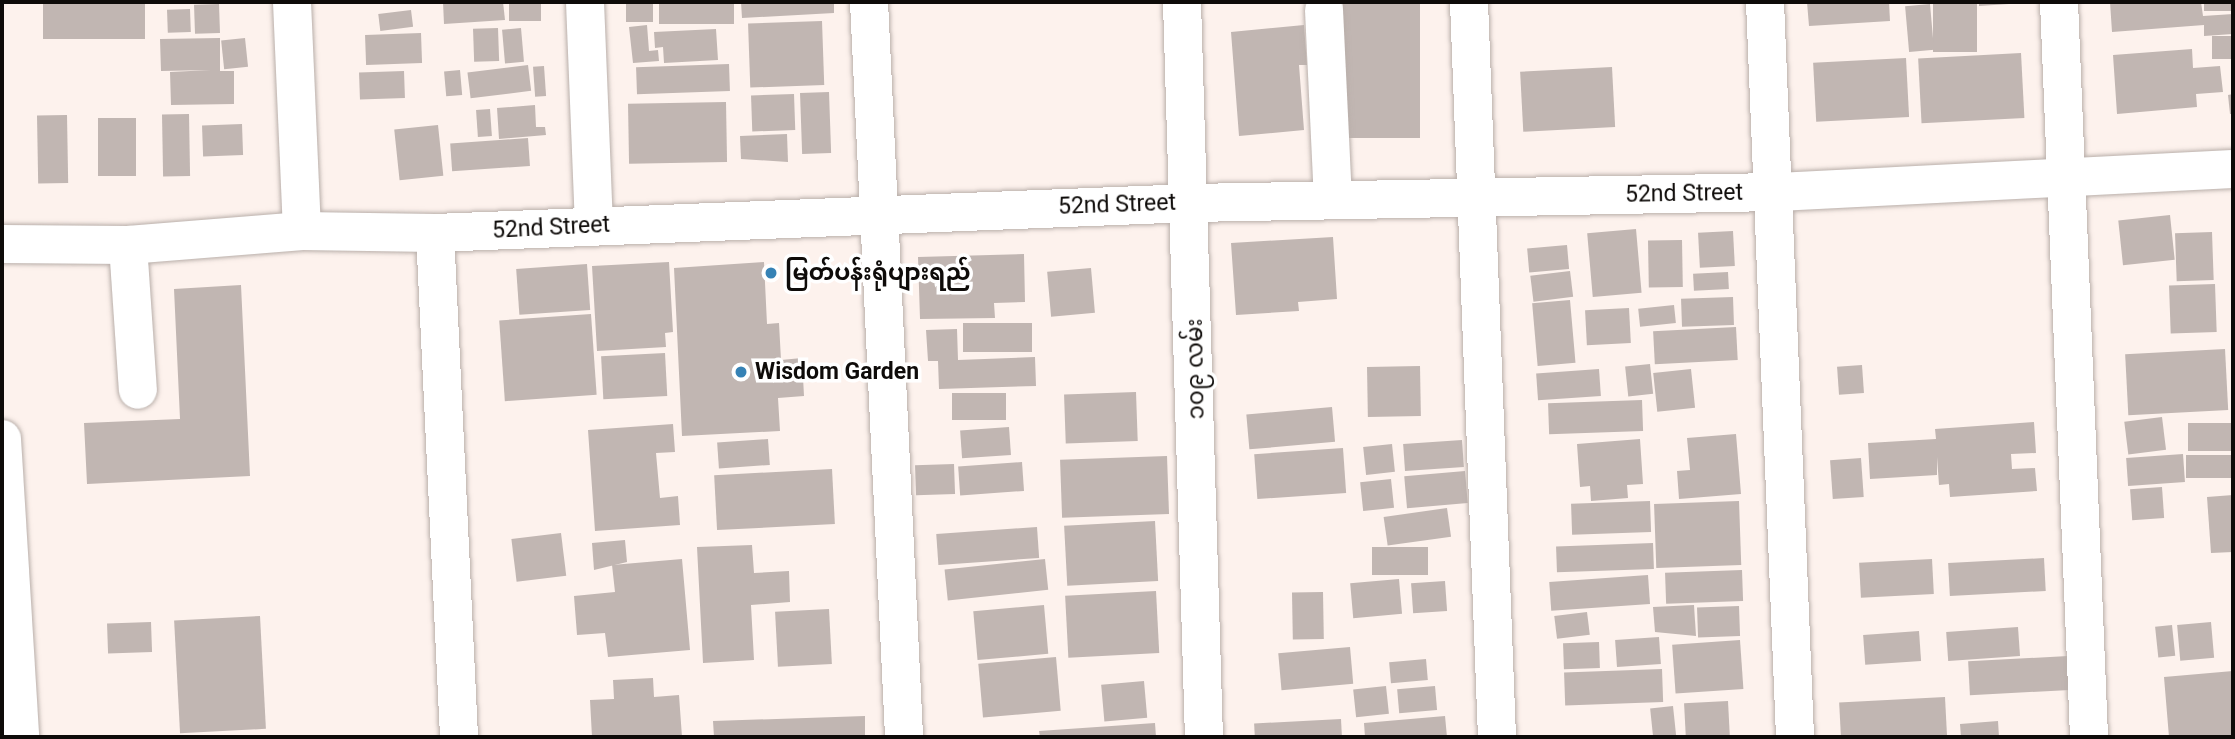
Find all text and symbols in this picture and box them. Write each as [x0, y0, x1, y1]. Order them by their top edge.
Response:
street label: 52nd Street [1625, 179, 1743, 209]
street label: 52nd Street [1058, 189, 1176, 221]
street label: 52nd Street [491, 211, 611, 245]
place label: မြတ်ပန်းရုံပျားရည် [785, 259, 970, 287]
marker: မြတ်ပန်းရုံပျားရည် [763, 265, 779, 281]
street label: ၁၀၉ လမ်း [1181, 318, 1211, 420]
place label: Wisdom Garden [755, 358, 919, 386]
marker: Wisdom Garden [733, 364, 749, 380]

